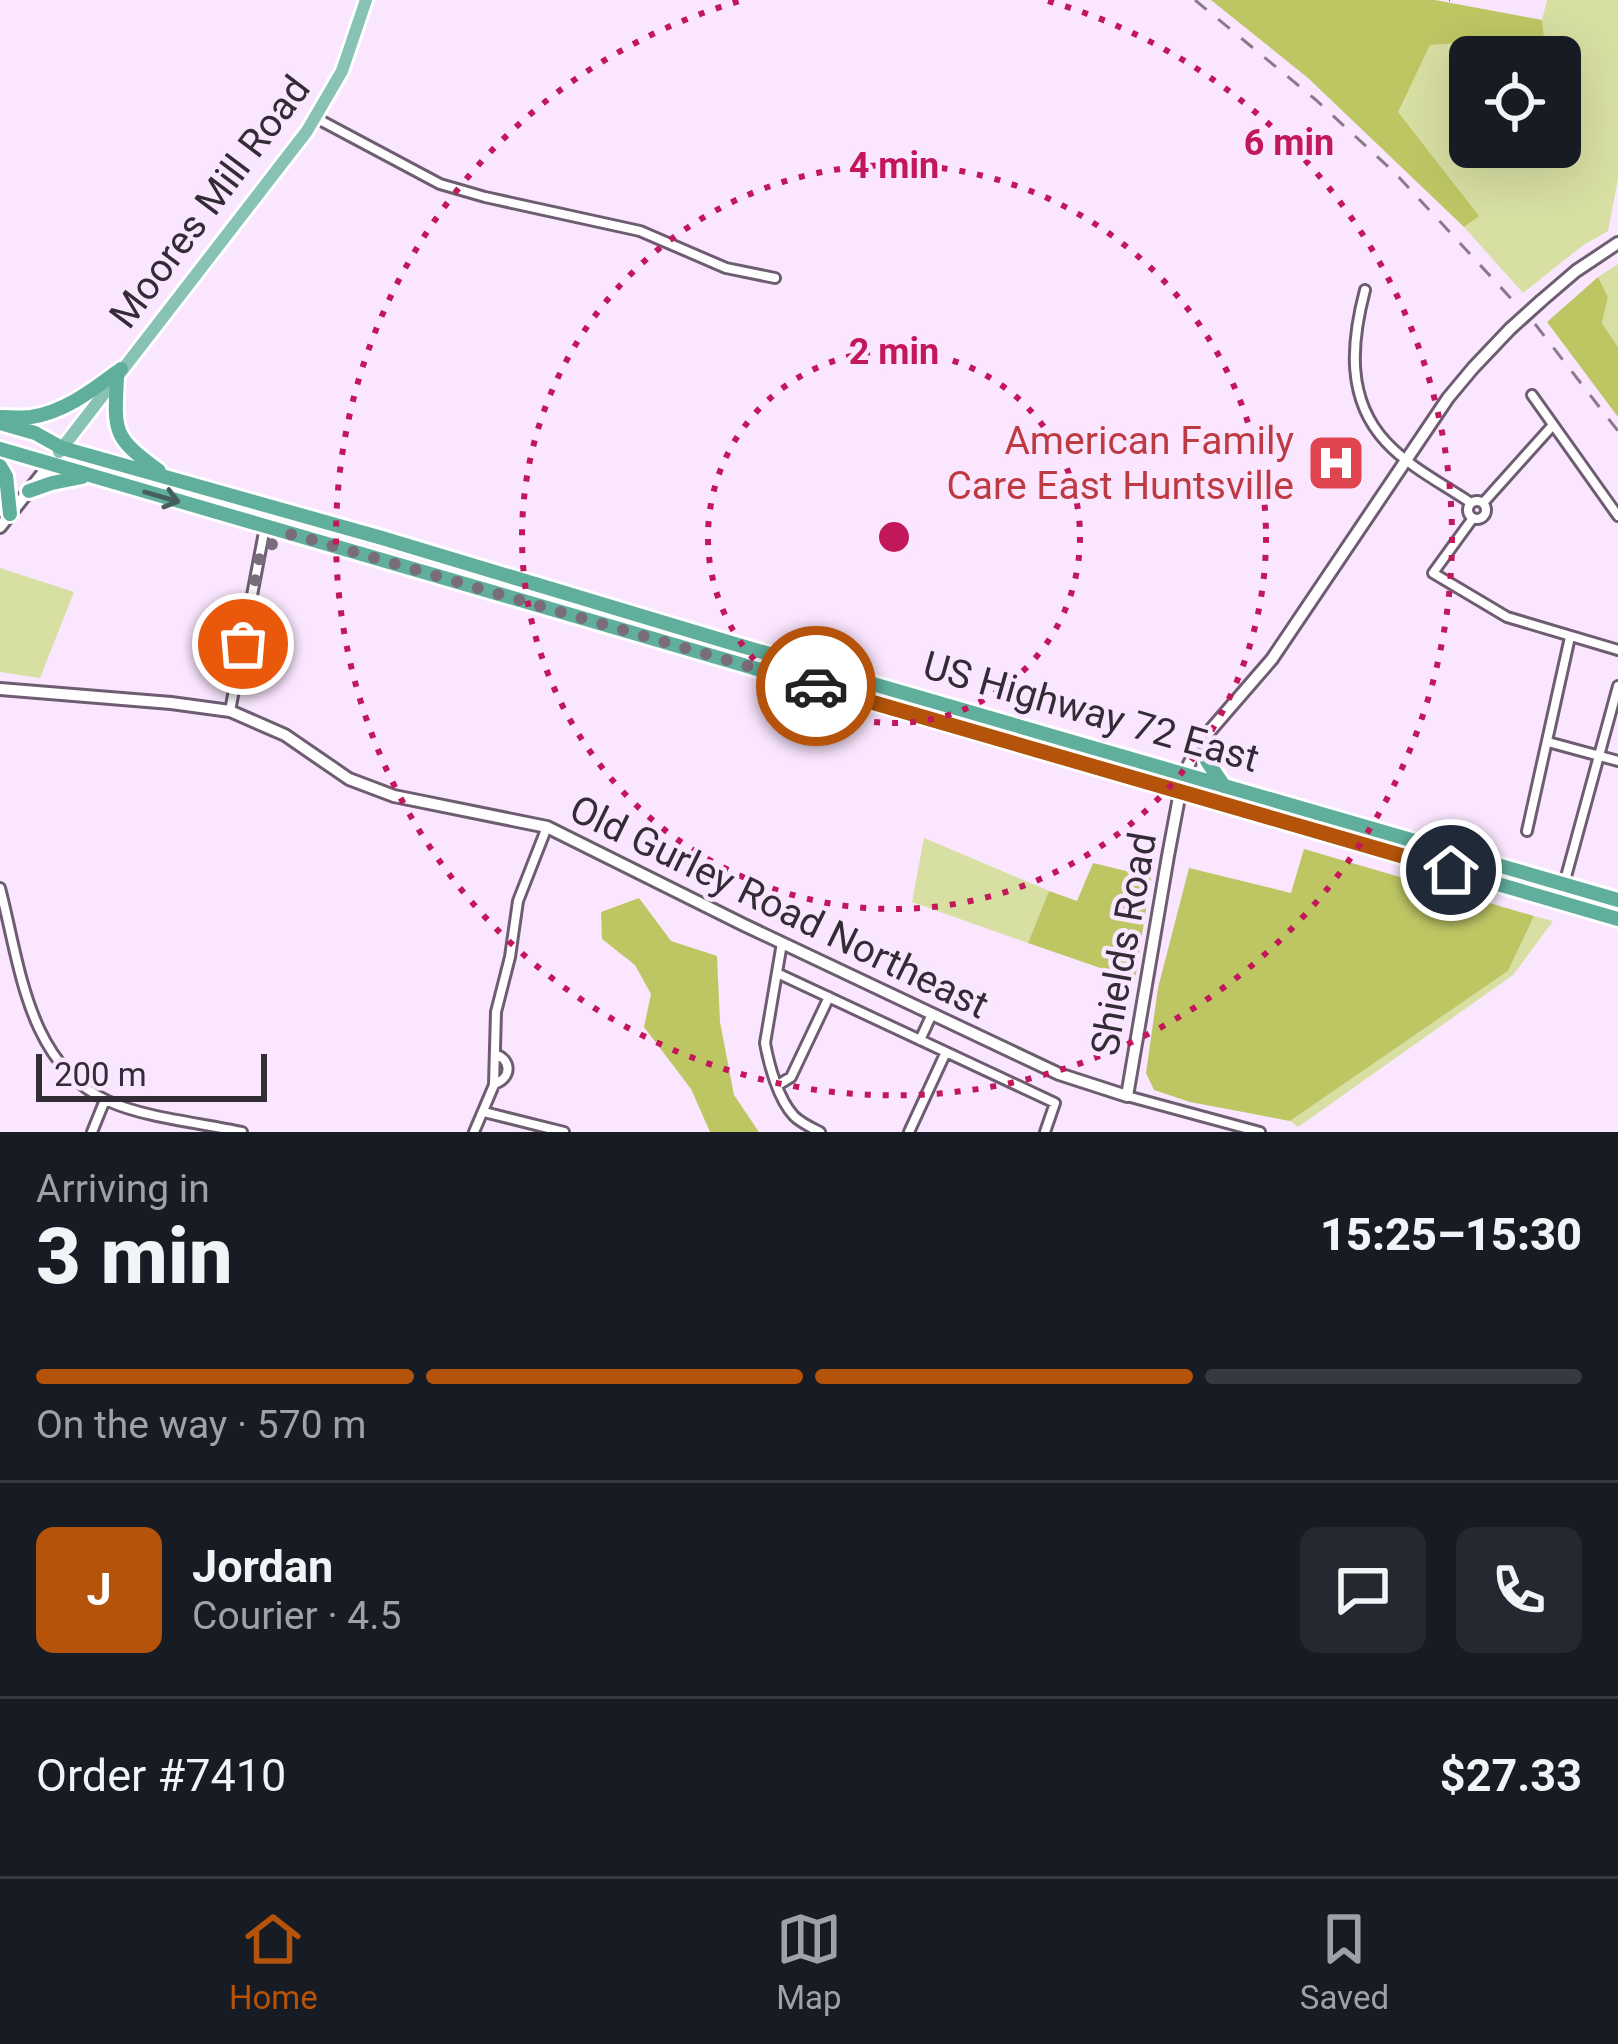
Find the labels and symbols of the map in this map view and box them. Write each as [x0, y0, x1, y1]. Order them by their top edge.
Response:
street label: Moores Mill Road [100, 67, 320, 337]
text: 6 min [1244, 122, 1334, 164]
text: 4 min [849, 145, 939, 187]
text: 2 min [849, 331, 939, 373]
place label: American Family Care East Huntsville [946, 418, 1294, 509]
hospital icon: American Family Care East Huntsville [1305, 432, 1367, 494]
one-way arrow [143, 487, 181, 509]
centre of rings [873, 516, 915, 558]
pin [192, 593, 294, 695]
courier [756, 626, 876, 746]
street label: US Highway 72 East [918, 642, 1264, 782]
street label: Old Gurley Road Northeast [562, 786, 996, 1028]
pin [1400, 819, 1502, 921]
street label: Shields Road [1082, 829, 1166, 1059]
scale bar [36, 1048, 267, 1101]

